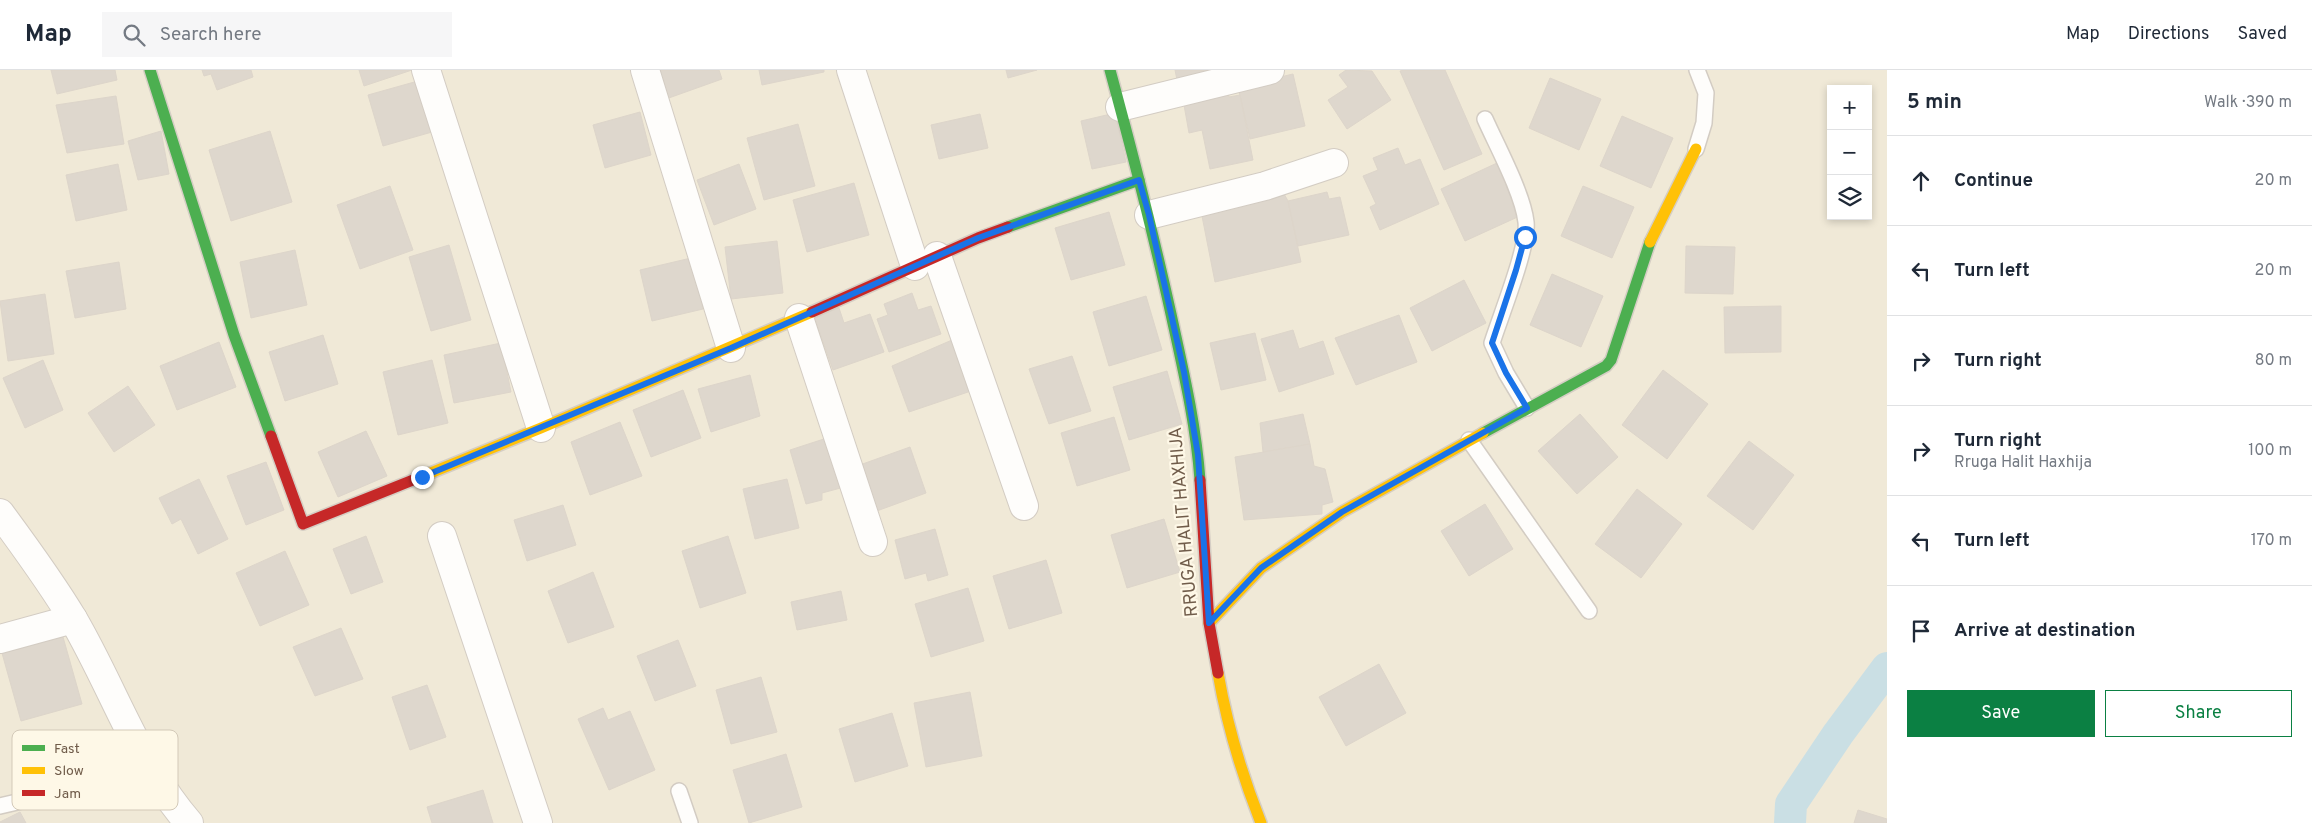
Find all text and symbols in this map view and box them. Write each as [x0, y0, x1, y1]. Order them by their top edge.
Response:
search box [102, 12, 452, 57]
text: Map [25, 20, 72, 50]
icon: search [120, 21, 148, 49]
text: Search here [160, 23, 261, 47]
text: Map [2066, 23, 2100, 46]
text: Directions [2128, 23, 2210, 46]
text: Saved [2238, 23, 2287, 46]
map controls [1827, 85, 1872, 220]
button: + [1827, 85, 1872, 130]
text: 5 min [1907, 89, 1962, 116]
text: Walk · 390 m [2204, 93, 2292, 113]
button: − [1827, 130, 1872, 175]
icon: ahead [1907, 167, 1935, 195]
text: Continue [1954, 169, 2033, 193]
text: 20 m [2255, 171, 2292, 191]
button: layers [1827, 175, 1872, 220]
route start [1514, 226, 1537, 249]
icon: left [1907, 257, 1935, 285]
text: Turn left [1954, 259, 2030, 283]
text: 20 m [2255, 261, 2292, 281]
icon: right [1907, 347, 1935, 375]
text: Turn right [1954, 349, 2042, 373]
text: 80 m [2255, 351, 2292, 371]
street label: RRUGA HALIT HAXHIJA [1165, 426, 1204, 618]
text: Turn right [1954, 429, 2042, 453]
icon: right [1907, 437, 1935, 465]
text: 100 m [2248, 441, 2292, 461]
text: Rruga Halit Haxhija [1954, 453, 2092, 473]
route end [411, 466, 434, 489]
icon: left [1907, 527, 1935, 555]
text: Turn left [1954, 529, 2030, 553]
text: 170 m [2251, 531, 2292, 551]
icon: arrive [1907, 617, 1935, 645]
text: Arrive at destination [1954, 619, 2135, 643]
button: Save [1907, 690, 2095, 737]
button: Share [2105, 690, 2292, 737]
legend [12, 730, 178, 810]
text: Fast [54, 741, 80, 758]
text: Slow [54, 763, 84, 780]
text: Jam [54, 786, 81, 803]

